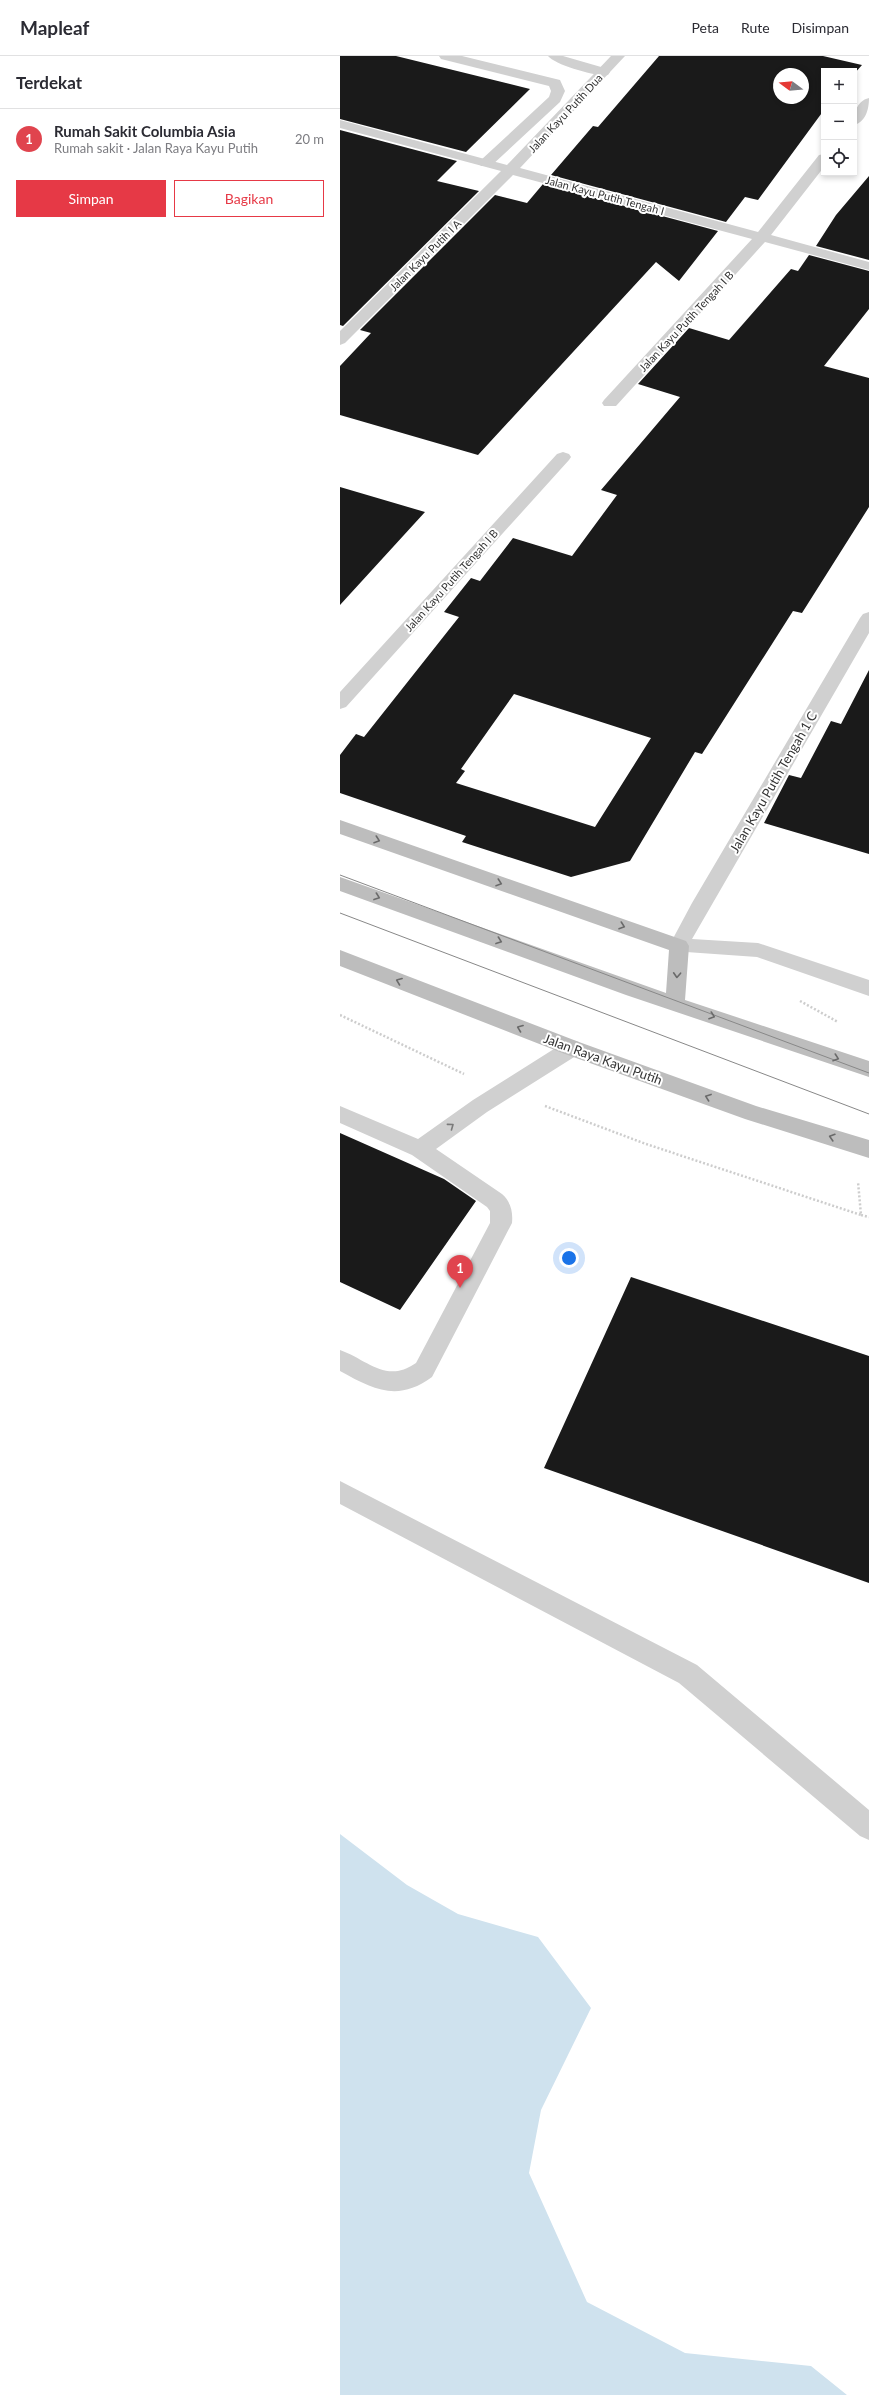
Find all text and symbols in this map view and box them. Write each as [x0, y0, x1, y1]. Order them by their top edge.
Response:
text: Mapleaf [20, 16, 89, 39]
text: Peta [692, 19, 719, 36]
text: Rute [741, 19, 770, 36]
text: Disimpan [792, 19, 849, 36]
north arrow [773, 68, 809, 104]
map controls [821, 68, 857, 176]
button: + [821, 68, 857, 104]
street label: Jalan Kayu Putih Dua [525, 71, 605, 155]
text: Terdekat [16, 72, 82, 93]
button: − [821, 104, 857, 140]
text: Rumah Sakit Columbia Asia [54, 122, 236, 140]
text: 1 [25, 131, 33, 147]
text: 20 m [295, 131, 324, 147]
text: Rumah sakit · Jalan Raya Kayu Putih [54, 140, 258, 156]
button: locate [821, 140, 857, 176]
street label: Jalan Kayu Putih Tengah I [544, 173, 666, 217]
button: Simpan [16, 180, 166, 217]
button: Bagikan [174, 180, 324, 217]
street label: Jalan Kayu Putih I A [387, 216, 464, 293]
street label: Jalan Kayu Putih Tengah I B [636, 268, 736, 374]
street label: Jalan Kayu Putih Tengah I B [402, 526, 500, 634]
street label: Jalan Kayu Putih Tengah 1 C [726, 708, 820, 856]
one-way arrow [373, 836, 380, 844]
one-way arrow [496, 879, 503, 887]
one-way arrow [373, 893, 380, 901]
one-way arrow [618, 922, 625, 930]
one-way arrow [495, 937, 502, 945]
one-way arrow [673, 972, 681, 978]
one-way arrow [396, 978, 403, 986]
one-way arrow [709, 1012, 716, 1020]
one-way arrow [517, 1025, 524, 1033]
street label: Jalan Raya Kayu Putih [542, 1030, 664, 1088]
one-way arrow [832, 1053, 839, 1062]
one-way arrow [705, 1094, 712, 1102]
one-way arrow [447, 1124, 454, 1131]
one-way arrow [828, 1133, 835, 1142]
your location [559, 1248, 579, 1268]
pin: 1 [447, 1255, 473, 1288]

